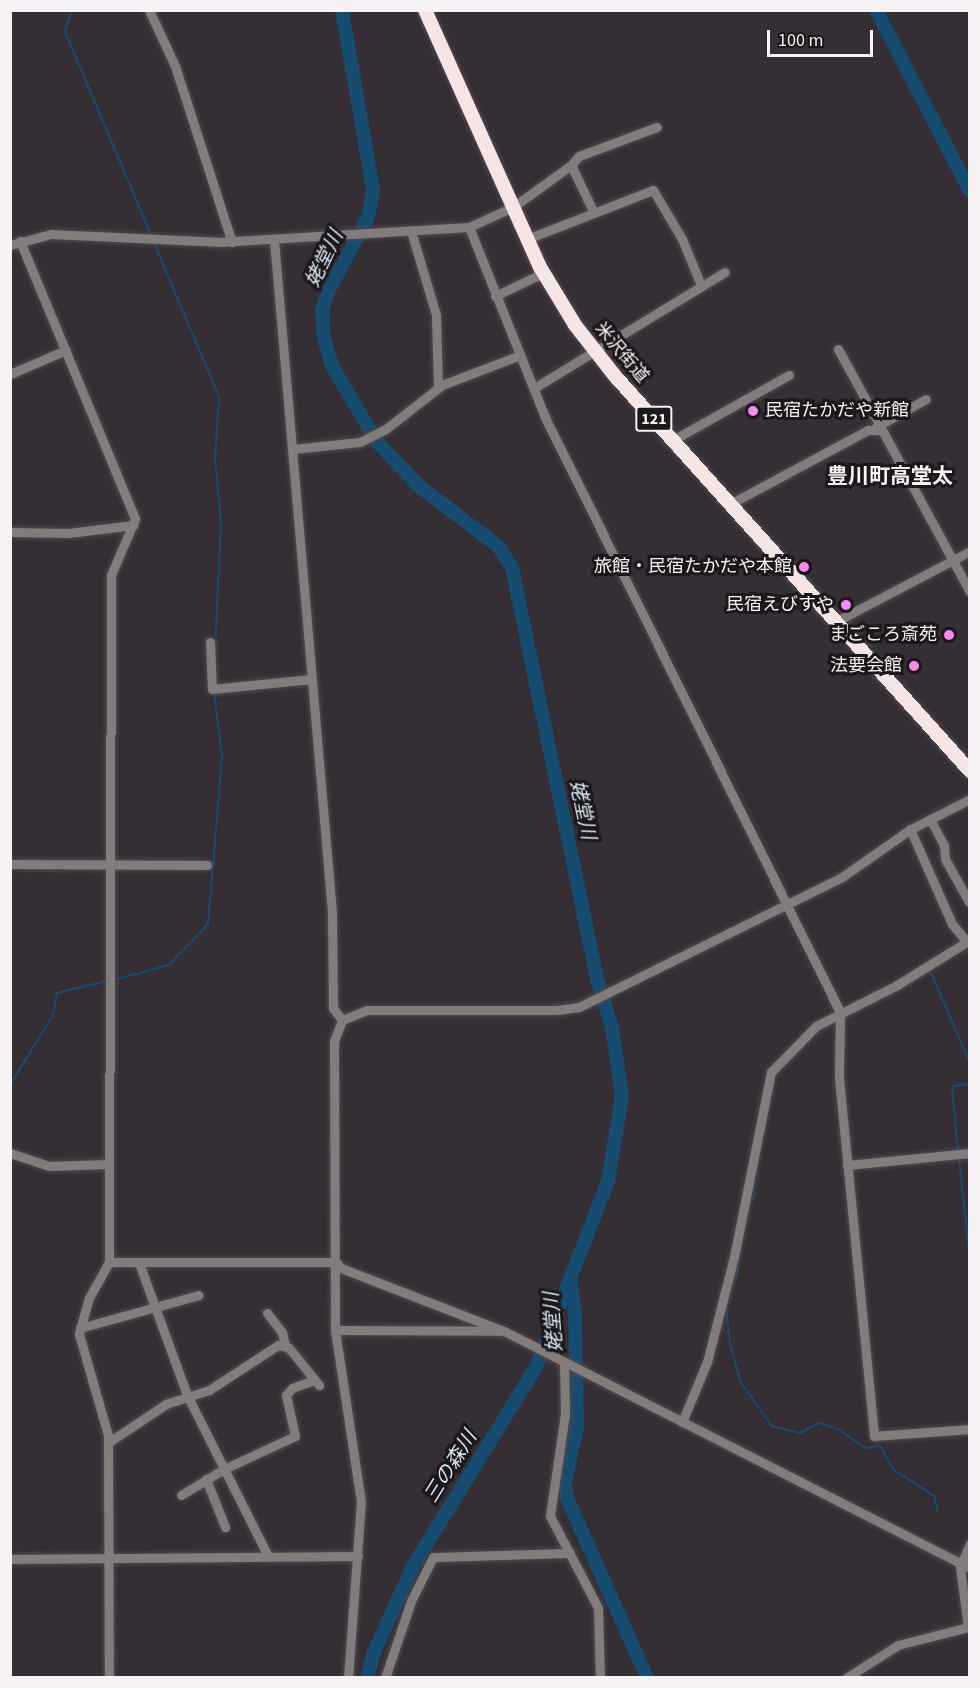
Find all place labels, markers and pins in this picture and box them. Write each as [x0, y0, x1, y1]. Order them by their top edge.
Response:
place label: 民宿たかだや新館 [765, 400, 909, 422]
marker: 民宿たかだや新館 [746, 404, 760, 418]
place label: 旅館・民宿たかだや本館 [594, 556, 792, 578]
marker: 旅館・民宿たかだや本館 [797, 560, 811, 574]
place label: 民宿えびすや [726, 594, 834, 616]
marker: 民宿えびすや [839, 598, 853, 612]
place label: まごころ斎苑 [829, 624, 937, 646]
marker: まごころ斎苑 [942, 628, 956, 642]
place label: 法要会館 [830, 655, 902, 677]
marker: 法要会館 [907, 659, 921, 673]

